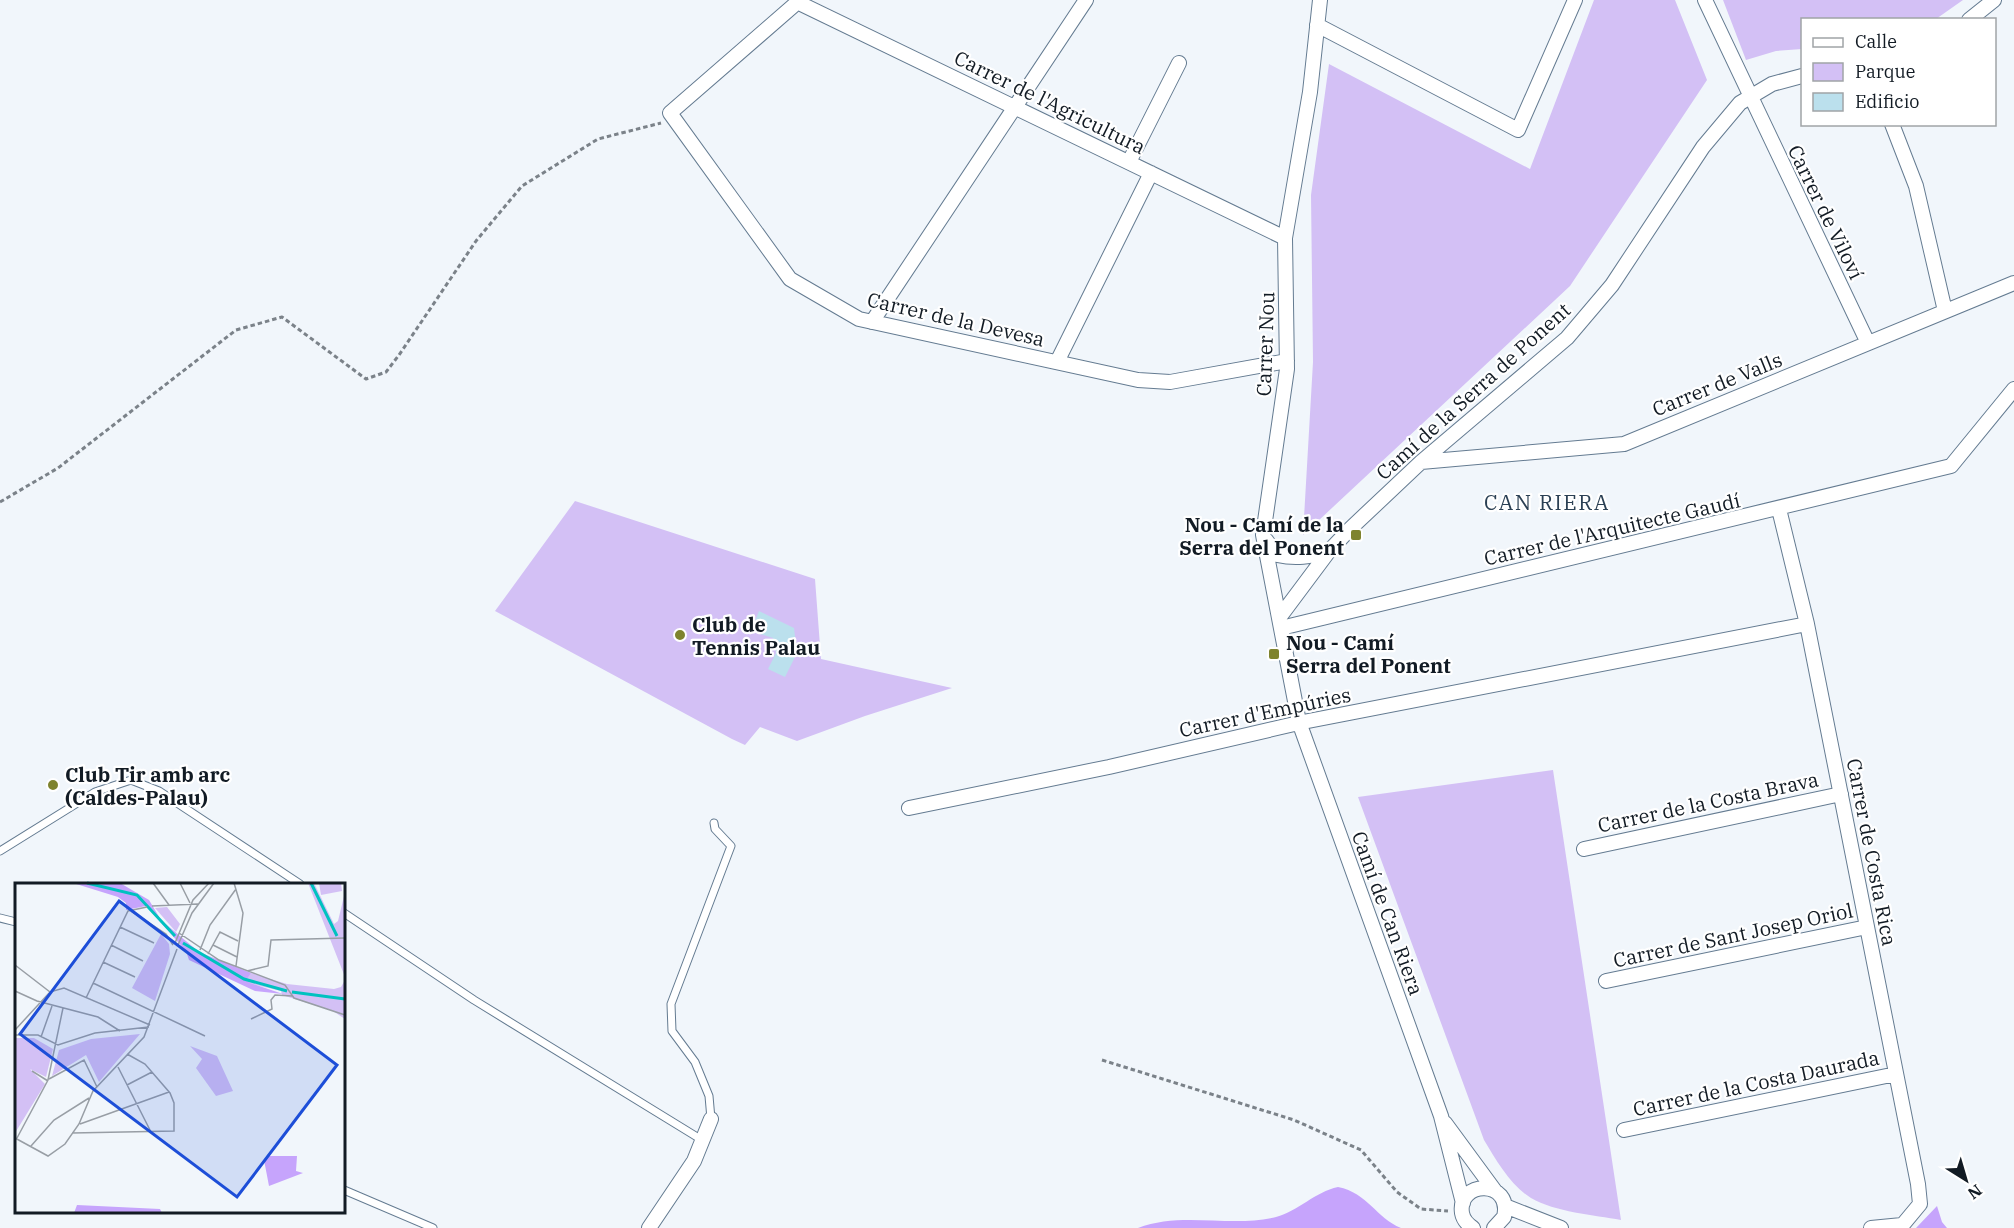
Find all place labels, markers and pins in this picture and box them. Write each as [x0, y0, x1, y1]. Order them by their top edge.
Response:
place label: Nou - Camí de la Serra del Ponent [1179, 511, 1345, 561]
marker: Nou - Camí de la Serra del Ponent [1349, 528, 1363, 542]
place label: Club de Tennis Palau [692, 611, 820, 661]
marker: Club de Tennis Palau [673, 628, 687, 642]
place label: Nou - Camí Serra del Ponent [1286, 629, 1451, 679]
marker: Nou - Camí Serra del Ponent [1267, 647, 1281, 661]
place label: Club Tir amb arc (Caldes-Palau) [65, 761, 231, 811]
marker: Club Tir amb arc (Caldes-Palau) [46, 778, 60, 792]

